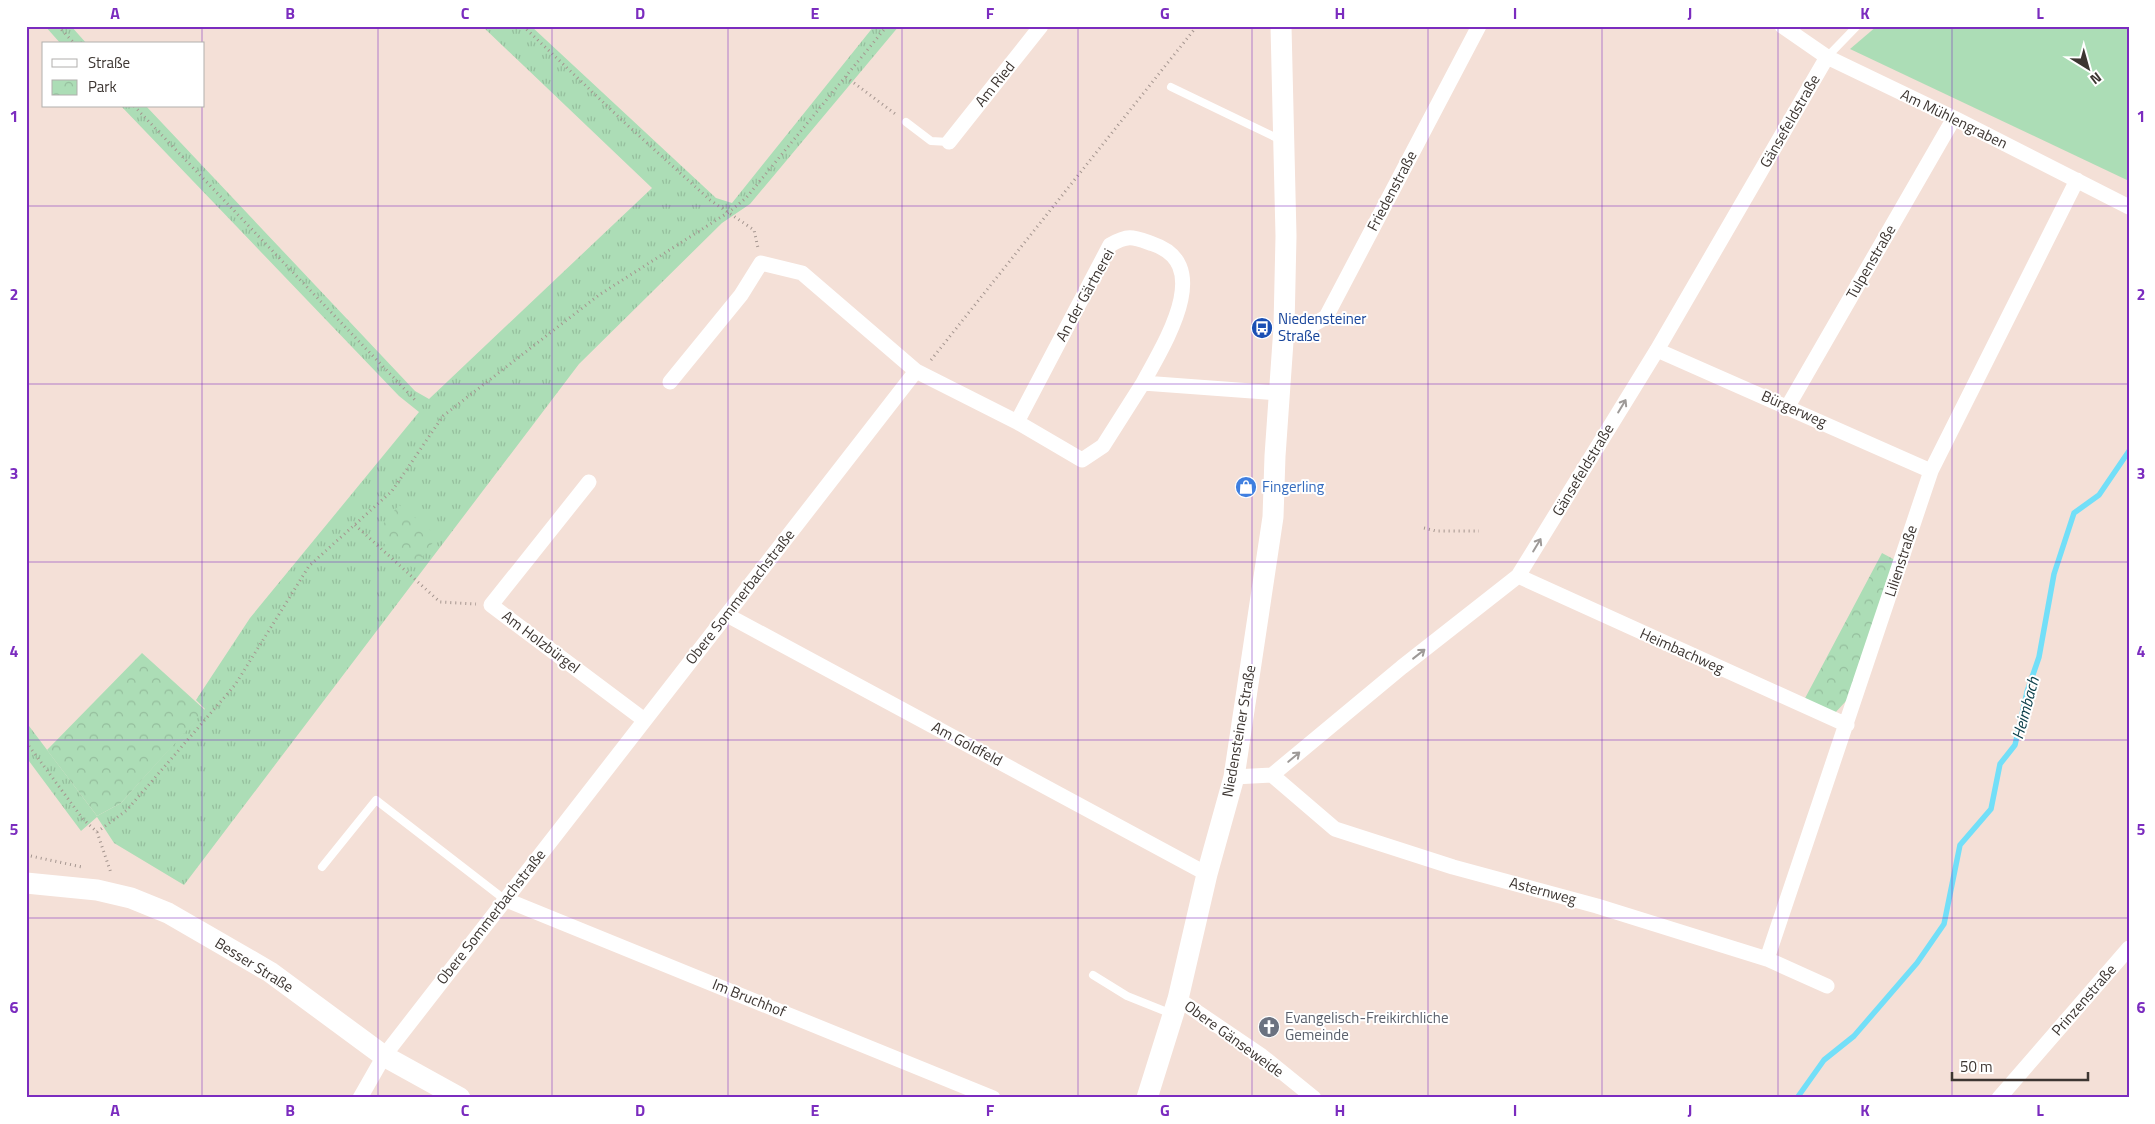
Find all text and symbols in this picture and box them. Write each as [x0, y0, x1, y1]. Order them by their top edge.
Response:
text: A [110, 1, 120, 25]
text: B [285, 1, 295, 25]
text: C [461, 1, 470, 25]
text: D [635, 1, 645, 25]
text: E [811, 1, 820, 25]
text: F [986, 1, 995, 25]
text: G [1160, 1, 1170, 25]
text: H [1335, 1, 1345, 25]
text: I [1513, 1, 1517, 25]
text: J [1688, 1, 1692, 25]
text: K [1860, 1, 1870, 25]
text: L [2036, 1, 2044, 25]
legend [42, 42, 205, 108]
north arrow [2062, 42, 2112, 92]
text: Straße [88, 51, 130, 74]
street label: Am Ried [969, 56, 1020, 111]
text: N [2086, 67, 2106, 90]
street label: Gänsefeldstraße [1754, 70, 1826, 172]
text: Park [88, 75, 117, 98]
street label: Am Mühlengraben [1897, 83, 2012, 154]
text: 1 [10, 104, 18, 128]
text: 1 [2137, 104, 2145, 128]
street label: Friedenstraße [1361, 146, 1422, 235]
street label: Tulpenstraße [1840, 220, 1901, 303]
street label: An der Gärtnerei [1050, 244, 1120, 345]
text: 2 [10, 282, 18, 306]
text: 2 [2137, 282, 2145, 306]
place label: Niedensteiner Straße [1278, 307, 1367, 347]
bus stop icon: Niedensteiner Straße [1250, 316, 1274, 340]
street label: Bürgerweg [1758, 384, 1831, 433]
one-way arrow [1617, 400, 1627, 414]
street label: Gänsefeldstraße [1546, 419, 1619, 520]
text: 3 [10, 461, 18, 485]
text: 3 [2137, 461, 2145, 485]
shop icon: Fingerling [1234, 475, 1258, 499]
place label: Fingerling [1262, 475, 1325, 498]
street label: Lilienstraße [1878, 522, 1923, 600]
street label: Obere Sommerbachstraße [679, 524, 800, 669]
one-way arrow [1533, 539, 1543, 553]
street label: Am Holzbürgel [497, 605, 585, 679]
street label: Heimbachweg [1636, 622, 1728, 679]
text: 4 [10, 639, 19, 663]
text: 4 [2137, 639, 2146, 663]
one-way arrow [1412, 649, 1426, 659]
street label: Niedensteiner Straße [1216, 663, 1261, 799]
water label: Heimbach [2005, 673, 2045, 742]
street label: Am Goldfeld [928, 715, 1007, 772]
one-way arrow [1287, 752, 1300, 763]
text: 5 [10, 817, 19, 841]
text: 5 [2137, 817, 2146, 841]
street label: Obere Sommerbachstraße [430, 844, 551, 989]
street label: Asternweg [1507, 871, 1579, 911]
street label: Besser Straße [210, 931, 298, 998]
street label: Prinzenstraße [2046, 959, 2121, 1041]
street label: Im Bruchhof [709, 972, 789, 1023]
text: 6 [10, 995, 19, 1019]
street label: Obere Gänseweide [1180, 995, 1289, 1083]
text: 6 [2137, 995, 2146, 1019]
place label: Evangelisch-Freikirchliche Gemeinde [1285, 1006, 1448, 1046]
church icon: Evangelisch-Freikirchliche Gemeinde [1257, 1015, 1281, 1039]
scale bar [1952, 1049, 2089, 1081]
text: 50 m [1960, 1055, 1993, 1078]
text: A [110, 1098, 120, 1122]
text: B [285, 1098, 295, 1122]
text: C [461, 1098, 470, 1122]
text: D [635, 1098, 645, 1122]
text: E [811, 1098, 820, 1122]
text: F [986, 1098, 995, 1122]
text: G [1160, 1098, 1170, 1122]
text: H [1335, 1098, 1345, 1122]
text: I [1513, 1098, 1517, 1122]
text: J [1688, 1098, 1692, 1122]
text: K [1860, 1098, 1870, 1122]
text: L [2036, 1098, 2044, 1122]

